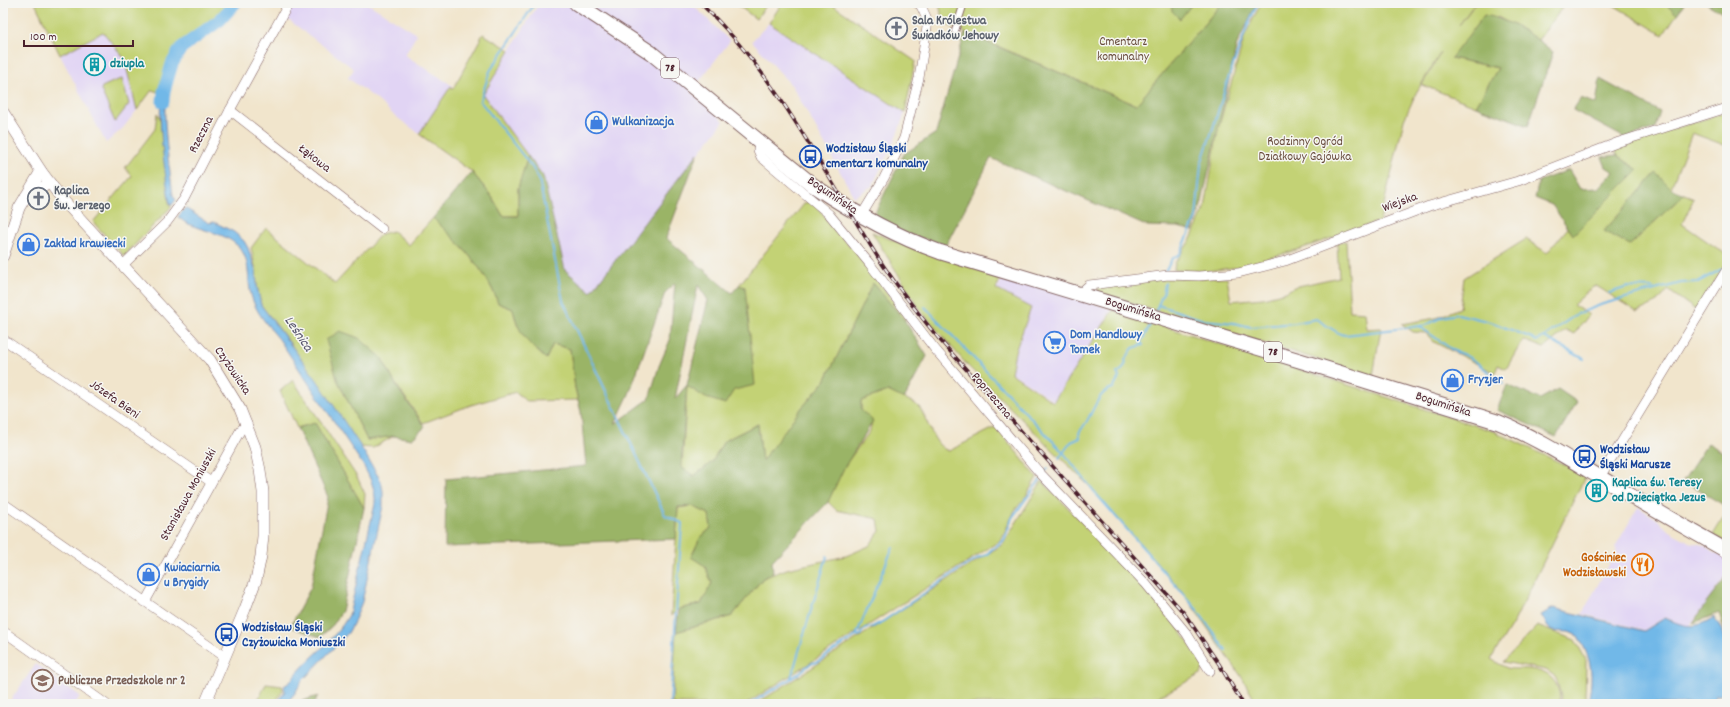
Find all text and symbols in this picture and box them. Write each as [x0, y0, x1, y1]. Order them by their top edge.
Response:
place label: Sala Królestwa Świadków Jehowy [912, 12, 999, 46]
church icon: Sala Królestwa Świadków Jehowy [883, 15, 909, 41]
scale bar [24, 22, 133, 48]
text: 100 m [30, 29, 57, 46]
park label: Cmentarz komunalny [1097, 33, 1150, 67]
building icon: dziupla [81, 51, 107, 77]
place label: dziupla [110, 55, 145, 74]
road number: 78 [661, 58, 679, 78]
shop icon: Wulkanizacja [584, 109, 610, 135]
street label: Rzeczna [185, 112, 220, 157]
place label: Wulkanizacja [612, 113, 675, 132]
park label: Rodzinny Ogród Działkowy Gajówka [1259, 133, 1352, 167]
street label: Łąkowa [293, 140, 335, 178]
place label: Wodzisław Śląski cmentarz komunalny [826, 140, 928, 174]
bus stop icon: Wodzisław Śląski cmentarz komunalny [797, 143, 823, 169]
street label: Bogumińska [803, 172, 862, 220]
place label: Kaplica Św. Jerzego [54, 182, 110, 216]
church icon: Kaplica Św. Jerzego [25, 185, 51, 211]
street label: Wiejska [1380, 188, 1421, 218]
shop icon: Zakład krawiecki [15, 231, 41, 257]
place label: Zakład krawiecki [44, 235, 126, 254]
street label: Bogumińska [1103, 293, 1164, 328]
water label: Leśnica [279, 312, 318, 357]
place label: Dom Handlowy Tomek [1070, 326, 1143, 360]
supermarket icon: Dom Handlowy Tomek [1041, 329, 1067, 355]
road number: 78 [1264, 342, 1282, 362]
street label: Czyżowicka [209, 343, 256, 400]
shop icon: Fryzjer [1439, 367, 1465, 393]
street label: Poprzeczna [966, 369, 1017, 424]
place label: Fryzjer [1468, 371, 1504, 390]
street label: Józefa Bieni [85, 376, 143, 425]
street label: Bogumińska [1413, 387, 1474, 423]
place label: Wodzisław Śląski Marusze [1600, 441, 1671, 475]
bus stop icon: Wodzisław Śląski Marusze [1571, 444, 1597, 470]
street label: Stanisława Moniuszki [156, 445, 223, 545]
place label: Kaplica św. Teresy od Dzieciątka Jezus [1612, 474, 1706, 508]
building icon: Kaplica św. Teresy od Dzieciątka Jezus [1584, 477, 1610, 503]
place label: Gościniec Wodzisławski [1563, 549, 1627, 583]
restaurant icon: Gościniec Wodzisławski [1629, 552, 1655, 578]
place label: Kwiaciarnia u Brygidy [164, 559, 221, 593]
shop icon: Kwiaciarnia u Brygidy [135, 562, 161, 588]
place label: Wodzisław Śląski Czyżowicka Moniuszki [242, 619, 346, 653]
bus stop icon: Wodzisław Śląski Czyżowicka Moniuszki [213, 622, 239, 648]
school or university icon: Publiczne Przedszkole nr 2 [29, 668, 55, 694]
place label: Publiczne Przedszkole nr 2 [58, 672, 186, 691]

